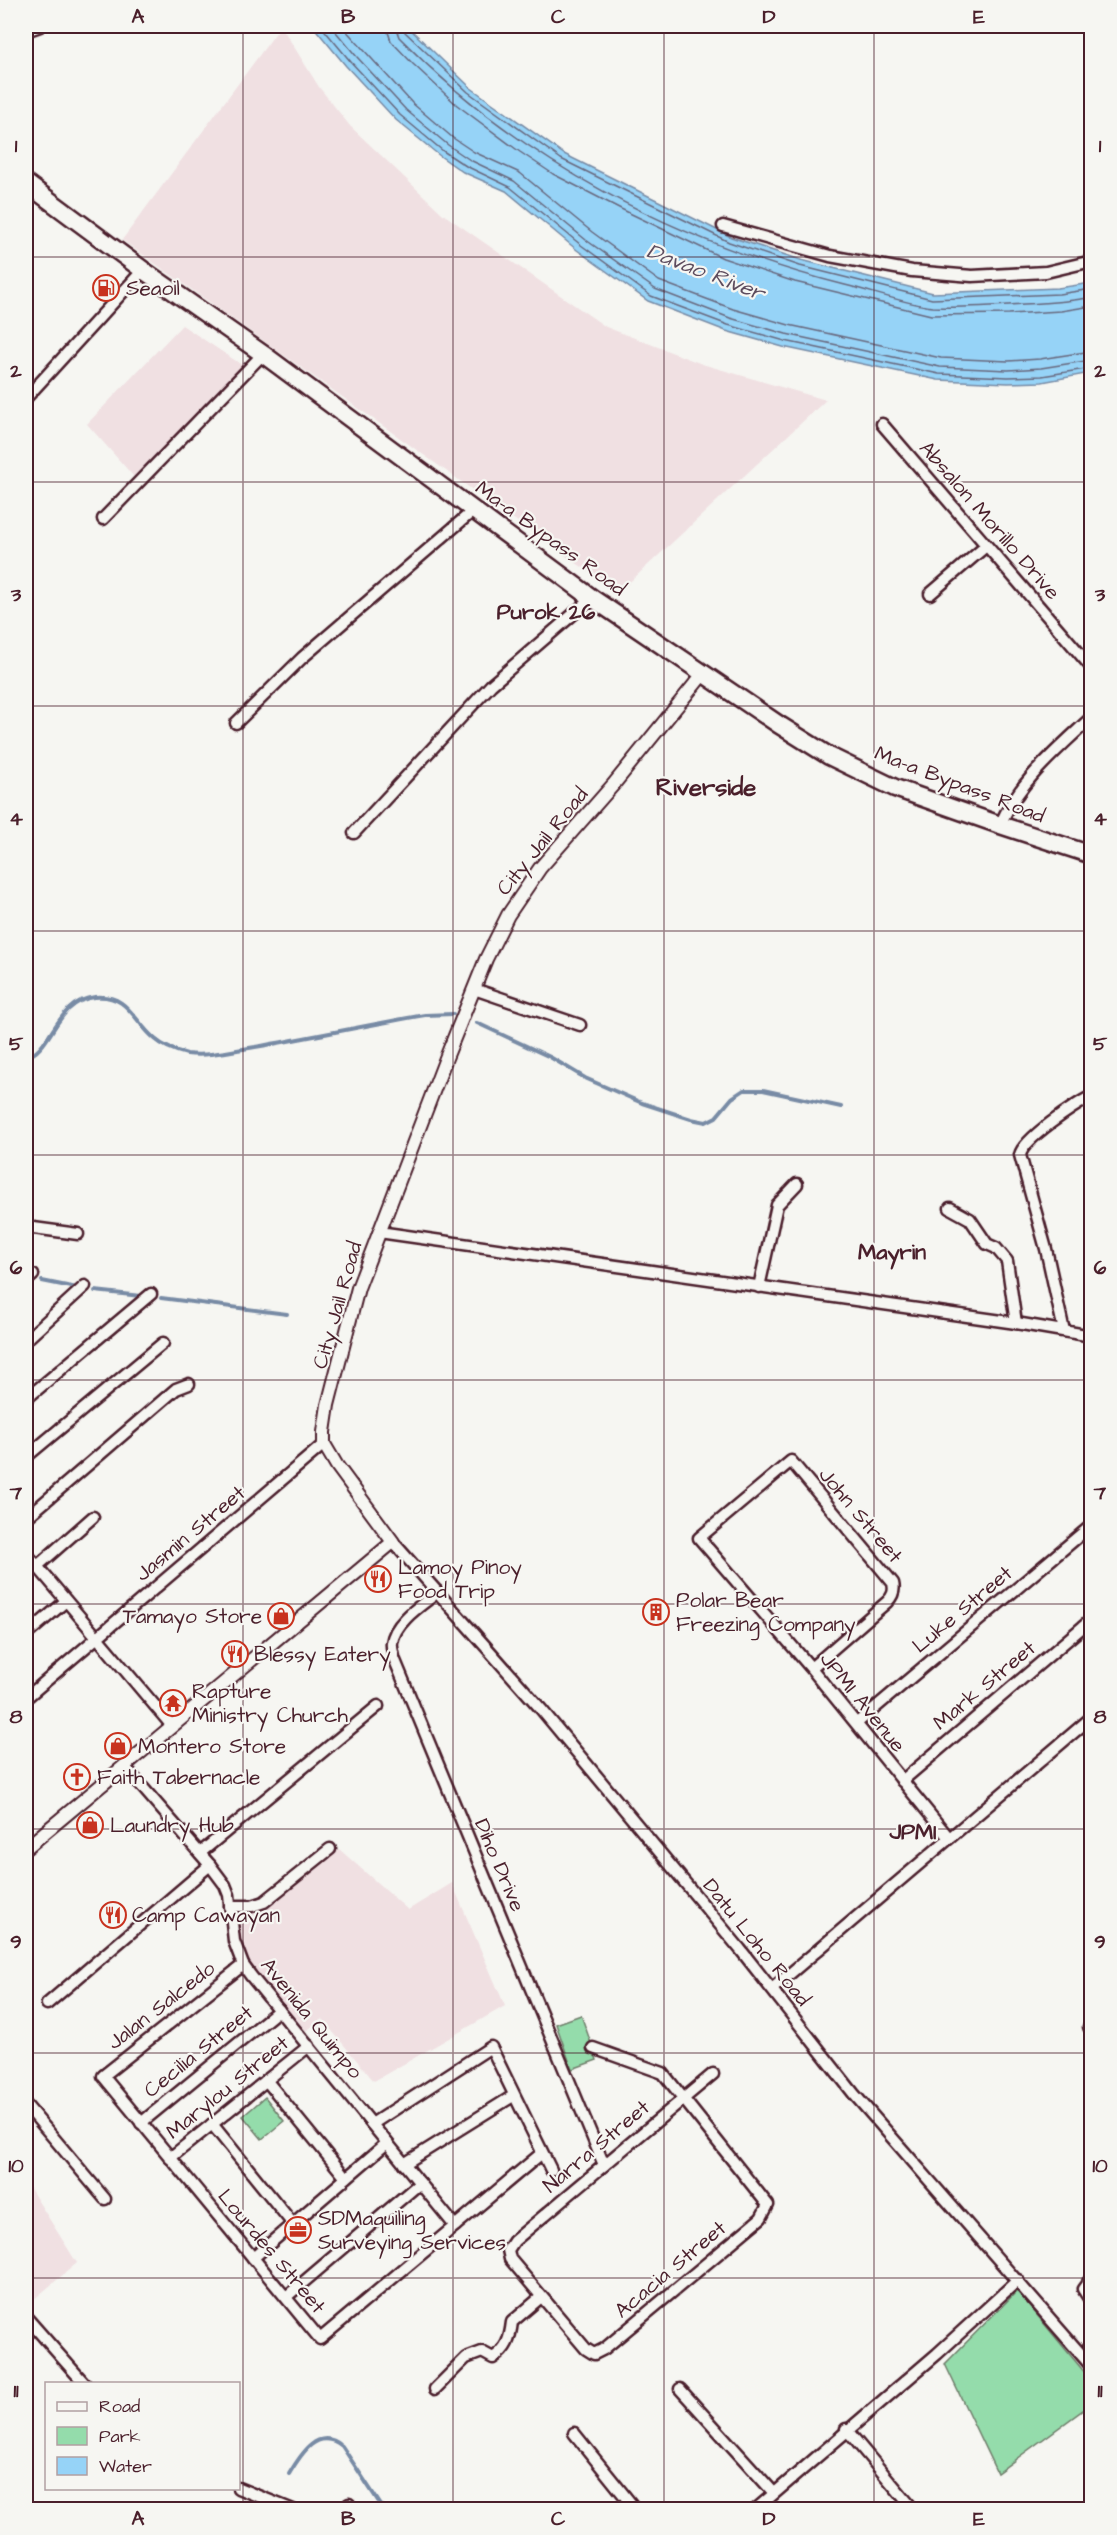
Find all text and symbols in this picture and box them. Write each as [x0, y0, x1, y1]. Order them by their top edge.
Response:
text: A [132, 3, 145, 31]
text: B [341, 3, 356, 31]
text: C [551, 3, 566, 31]
text: D [763, 3, 776, 31]
text: E [973, 3, 985, 31]
text: 1 [15, 132, 18, 160]
text: 1 [1099, 132, 1102, 160]
water label: Davao River [642, 236, 771, 310]
fuel station icon: Seaoil [91, 273, 121, 303]
place label: Seaoil [126, 274, 180, 303]
text: 2 [9, 357, 22, 385]
text: 2 [1093, 357, 1106, 385]
street label: Absalon Morillo Drive [912, 435, 1067, 606]
street label: Ma-a Bypass Road [468, 474, 632, 605]
text: 3 [10, 581, 22, 609]
text: 3 [1094, 581, 1106, 609]
district label: Purok 26 [497, 597, 595, 628]
street label: Ma-a Bypass Road [870, 739, 1049, 832]
district label: Riverside [656, 771, 756, 805]
street label: City Jail Road [490, 781, 597, 903]
text: 4 [9, 805, 23, 833]
text: 4 [1093, 805, 1107, 833]
text: 5 [9, 1030, 24, 1058]
text: 5 [1093, 1030, 1108, 1058]
district label: Mayrin [858, 1237, 926, 1270]
street label: City Jail Road [305, 1238, 372, 1373]
text: 6 [10, 1254, 23, 1282]
text: 6 [1094, 1254, 1107, 1282]
street label: John Street [812, 1461, 910, 1570]
street label: Jasmin Street [129, 1478, 252, 1588]
text: 7 [9, 1479, 23, 1507]
text: 7 [1093, 1479, 1107, 1507]
place label: Lamoy Pinoy Food Trip [398, 1553, 522, 1607]
street label: Luke Street [906, 1559, 1019, 1660]
restaurant icon: Lamoy Pinoy Food Trip [363, 1564, 393, 1594]
place label: Polar Bear Freezing Company [676, 1586, 856, 1641]
building icon: Polar Bear Freezing Company [641, 1597, 671, 1627]
shop icon: Tamayo Store [266, 1601, 296, 1631]
place label: Tamayo Store [123, 1602, 262, 1633]
street label: Mark Street [927, 1634, 1042, 1737]
restaurant icon: Blessy Eatery [220, 1639, 250, 1669]
place label: Blessy Eatery [254, 1640, 391, 1671]
street label: JPMI Avenue [813, 1646, 912, 1759]
place label: Rapture Ministry Church [192, 1677, 349, 1732]
temple icon: Rapture Ministry Church [158, 1688, 188, 1718]
text: 8 [10, 1703, 23, 1731]
text: 8 [1094, 1703, 1107, 1731]
shop icon: Montero Store [103, 1731, 133, 1761]
place label: Montero Store [138, 1732, 286, 1761]
church icon: Faith Tabernacle [62, 1762, 92, 1792]
place label: Faith Tabernacle [97, 1763, 260, 1792]
shop icon: Laundry Hub [75, 1810, 105, 1840]
place label: Laundry Hub [110, 1811, 234, 1842]
street label: Diho Drive [467, 1814, 532, 1916]
district label: JPMI [888, 1817, 937, 1848]
street label: Datu Loho Road [696, 1872, 817, 2013]
restaurant icon: Camp Cawayan [98, 1900, 128, 1930]
place label: Camp Cawayan [132, 1901, 280, 1932]
text: 9 [10, 1928, 22, 1956]
text: 9 [1094, 1928, 1106, 1956]
street label: Avenida Quimpo [253, 1952, 370, 2086]
street label: Jalan Salcedo [101, 1954, 221, 2057]
street label: Cecilia Street [137, 1998, 260, 2105]
street label: Marylou Street [160, 2029, 296, 2147]
street label: Narra Street [537, 2093, 656, 2200]
text: 10 [8, 2152, 24, 2180]
text: 10 [1092, 2152, 1108, 2180]
street label: Lourdes Street [211, 2183, 333, 2320]
place label: SDMaquiling Surveying Services [318, 2204, 506, 2259]
street label: Acacia Street [608, 2214, 733, 2325]
office icon: SDMaquiling Surveying Services [283, 2215, 313, 2245]
text: 11 [13, 2377, 19, 2405]
text: 11 [1097, 2377, 1103, 2405]
legend [45, 2382, 240, 2490]
text: Road [99, 2394, 140, 2419]
text: Park [99, 2424, 141, 2449]
text: Water [99, 2454, 152, 2479]
text: A [132, 2505, 145, 2533]
text: B [341, 2505, 356, 2533]
text: C [551, 2505, 566, 2533]
text: D [763, 2505, 776, 2533]
text: E [973, 2505, 985, 2533]

